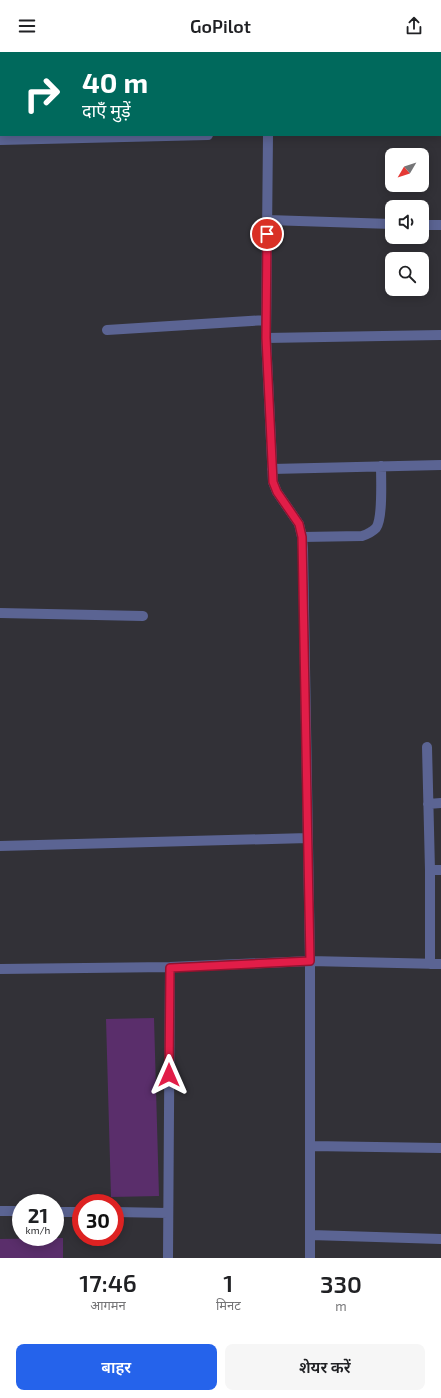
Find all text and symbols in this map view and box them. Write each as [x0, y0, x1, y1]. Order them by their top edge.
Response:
icon: menu [16, 15, 38, 37]
text: GoPilot [190, 15, 251, 37]
icon: share [403, 15, 425, 37]
text: 40 m [82, 65, 148, 99]
icon: right [16, 68, 68, 120]
text: दाएँ मुड़ें [82, 99, 131, 121]
north arrow [385, 148, 429, 192]
map controls [385, 148, 429, 296]
button: sound [385, 200, 429, 244]
pin [250, 217, 284, 251]
icon: arrive [256, 223, 278, 245]
button: search [385, 252, 429, 296]
position arrow [148, 1054, 190, 1096]
speed limit sign: 30 [72, 1194, 124, 1246]
text: 21 [28, 1203, 48, 1227]
text: km/h [26, 1224, 50, 1236]
text: 17:46 [79, 1268, 137, 1297]
text: 1 [223, 1268, 233, 1297]
text: 330 [320, 1269, 362, 1298]
text: आगमन [90, 1297, 126, 1313]
text: मिनट [216, 1297, 241, 1313]
text: m [335, 1298, 347, 1314]
button: बाहर [16, 1344, 217, 1390]
button: शेयर करें [225, 1344, 425, 1390]

